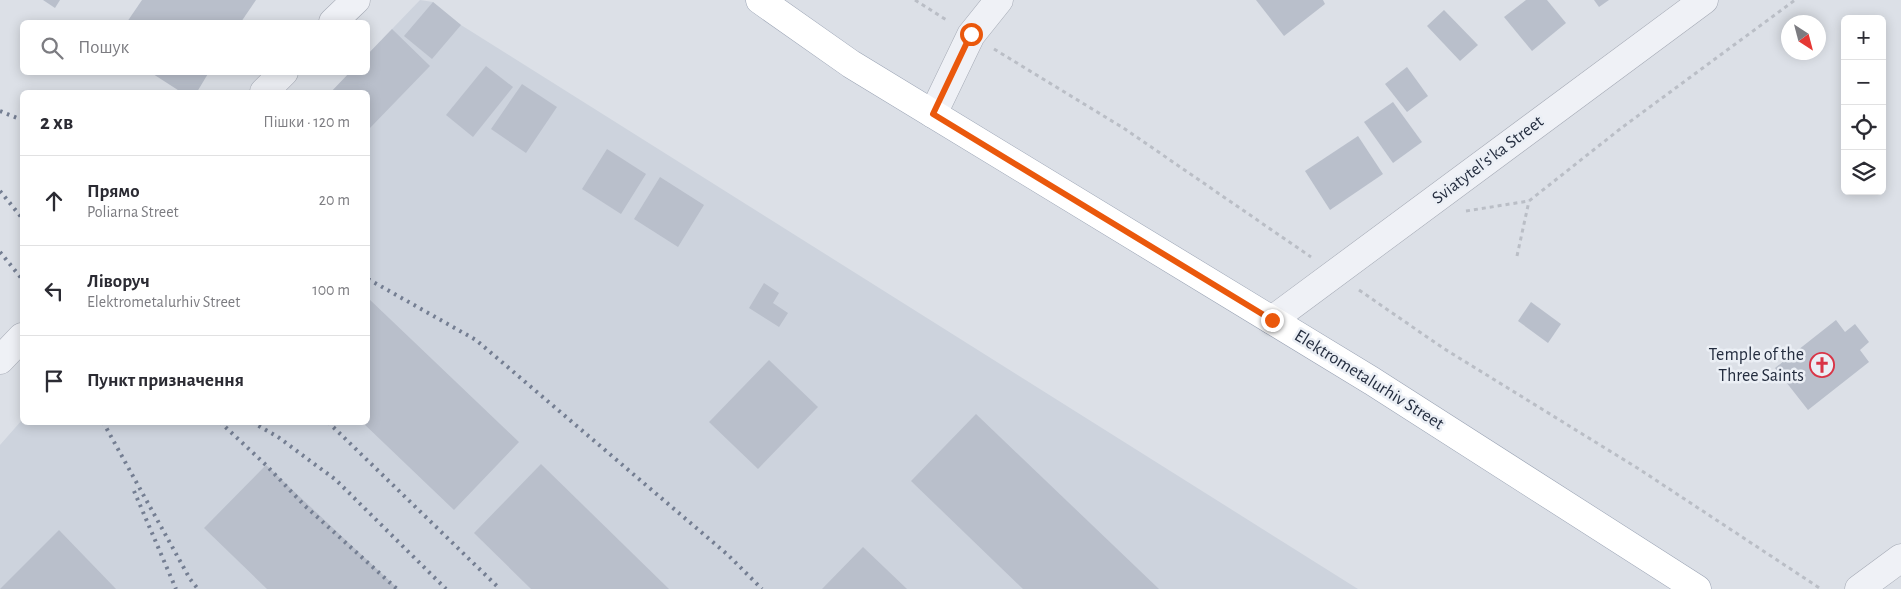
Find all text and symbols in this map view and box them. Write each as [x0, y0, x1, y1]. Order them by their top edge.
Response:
north arrow [1781, 15, 1826, 60]
map controls [1841, 15, 1886, 195]
button: + [1841, 15, 1886, 60]
search box [20, 20, 370, 75]
route start [960, 23, 983, 46]
icon: search [38, 34, 66, 62]
text: Пошук [78, 38, 129, 57]
button: − [1841, 60, 1886, 105]
button: locate [1841, 105, 1886, 150]
text: 2 хв [40, 112, 73, 133]
street label: Sviatytel's'ka Street [1429, 112, 1547, 208]
text: Пішки · 120 m [263, 114, 350, 130]
button: layers [1841, 150, 1886, 195]
text: Прямо [87, 182, 140, 201]
icon: ahead [40, 187, 68, 215]
text: 20 m [319, 192, 350, 208]
text: Poliarna Street [87, 204, 179, 220]
text: Ліворуч [87, 272, 150, 291]
icon: left [40, 277, 68, 305]
text: 100 m [312, 282, 350, 298]
text: Elektrometalurhiv Street [87, 294, 240, 310]
route end [1261, 309, 1284, 332]
street label: Elektrometalurhiv Street [1291, 327, 1447, 433]
place label: Temple of the Three Saints [1708, 346, 1804, 385]
church icon: Temple of the Three Saints [1809, 352, 1835, 378]
icon: arrive [40, 367, 68, 395]
text: Пункт призначення [87, 371, 244, 390]

